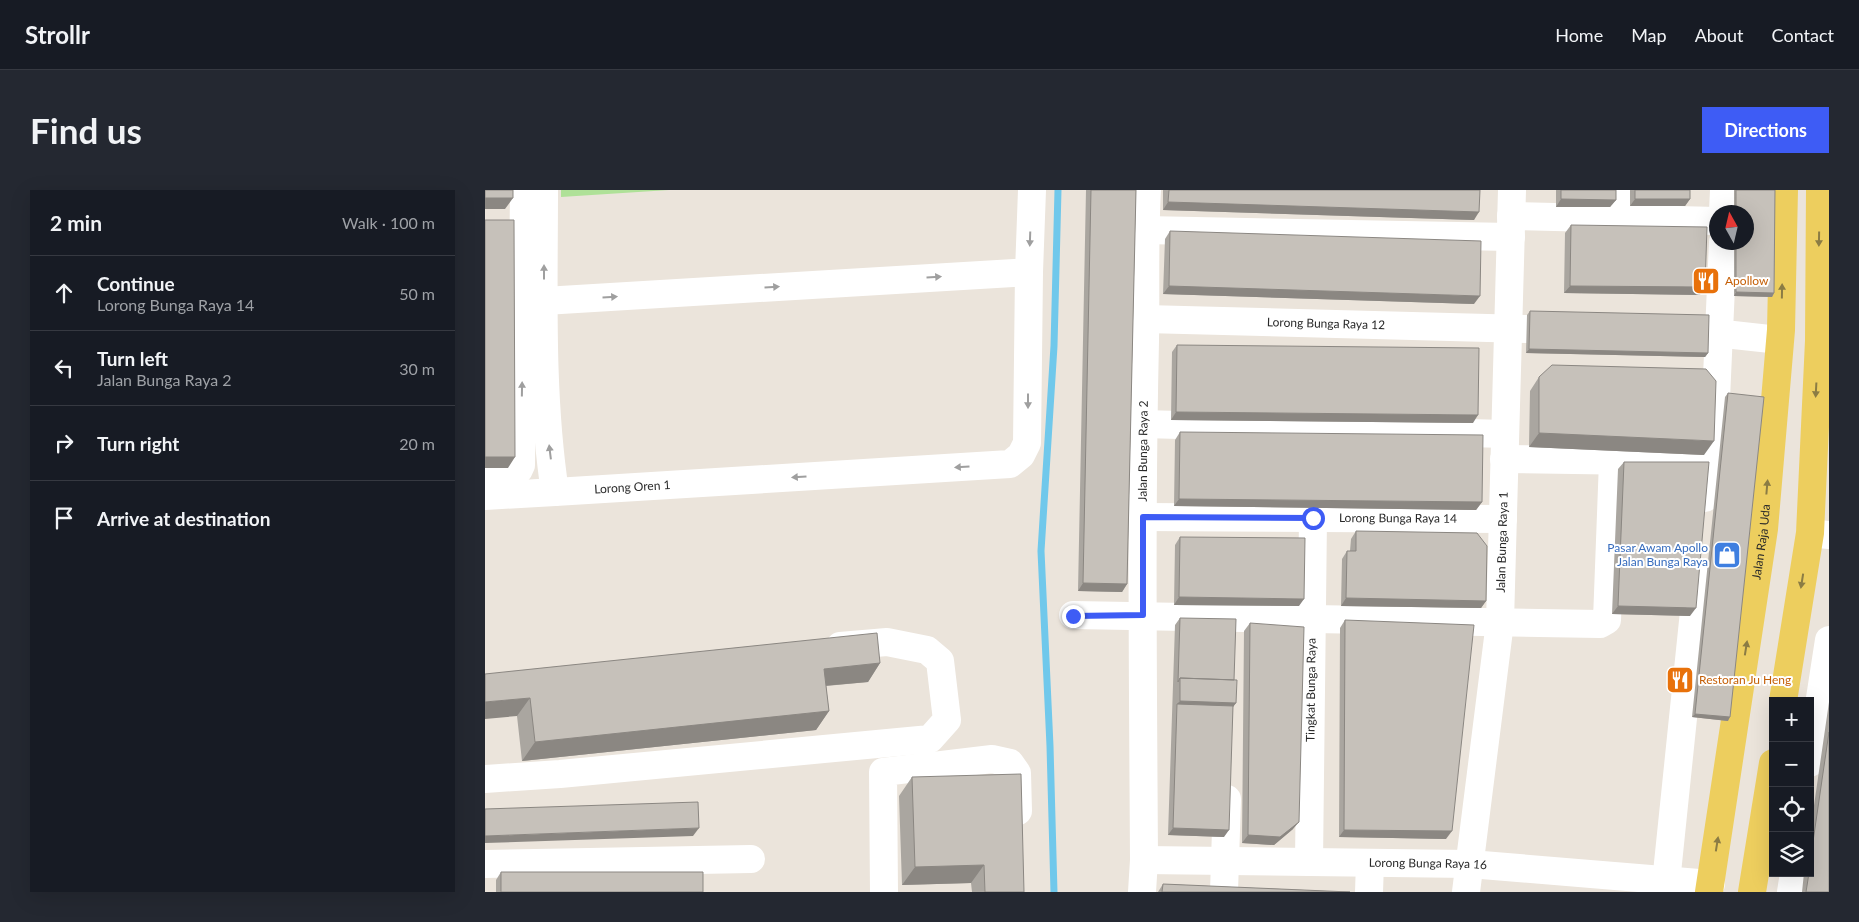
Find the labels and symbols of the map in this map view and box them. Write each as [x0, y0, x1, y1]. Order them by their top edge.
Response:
north arrow [1709, 205, 1754, 250]
one-way arrow [1026, 231, 1034, 247]
one-way arrow [1815, 231, 1823, 247]
one-way arrow [540, 264, 548, 280]
restaurant icon: Apollow [1691, 266, 1721, 296]
one-way arrow [926, 273, 942, 281]
place label: Apollow [1725, 273, 1769, 288]
one-way arrow [764, 283, 780, 291]
one-way arrow [1778, 283, 1786, 299]
one-way arrow [602, 293, 618, 301]
street label: Lorong Bunga Raya 12 [1267, 314, 1385, 332]
one-way arrow [518, 381, 526, 397]
one-way arrow [1812, 382, 1820, 398]
one-way arrow [1024, 393, 1032, 409]
street label: Jalan Bunga Raya 2 [1135, 400, 1151, 502]
one-way arrow [545, 444, 553, 460]
one-way arrow [953, 463, 969, 471]
one-way arrow [791, 473, 807, 481]
street label: Lorong Oren 1 [594, 477, 671, 497]
one-way arrow [1764, 479, 1772, 495]
street label: Jalan Bunga Raya 1 [1493, 491, 1511, 593]
street label: Jalan Raja Uda [1748, 503, 1773, 581]
route start [1302, 507, 1325, 530]
street label: Lorong Bunga Raya 14 [1339, 510, 1457, 526]
place label: Pasar Awam Apollo Jalan Bunga Raya [1607, 540, 1708, 569]
shop icon: Pasar Awam Apollo Jalan Bunga Raya [1712, 540, 1742, 570]
one-way arrow [1798, 573, 1806, 589]
route end [1062, 605, 1085, 628]
street label: Tingkat Bunga Raya [1302, 638, 1319, 742]
one-way arrow [1742, 640, 1750, 656]
restaurant icon: Restoran Ju Heng [1665, 665, 1695, 695]
place label: Restoran Ju Heng [1699, 672, 1791, 687]
one-way arrow [1713, 835, 1721, 851]
street label: Lorong Bunga Raya 16 [1369, 855, 1488, 872]

